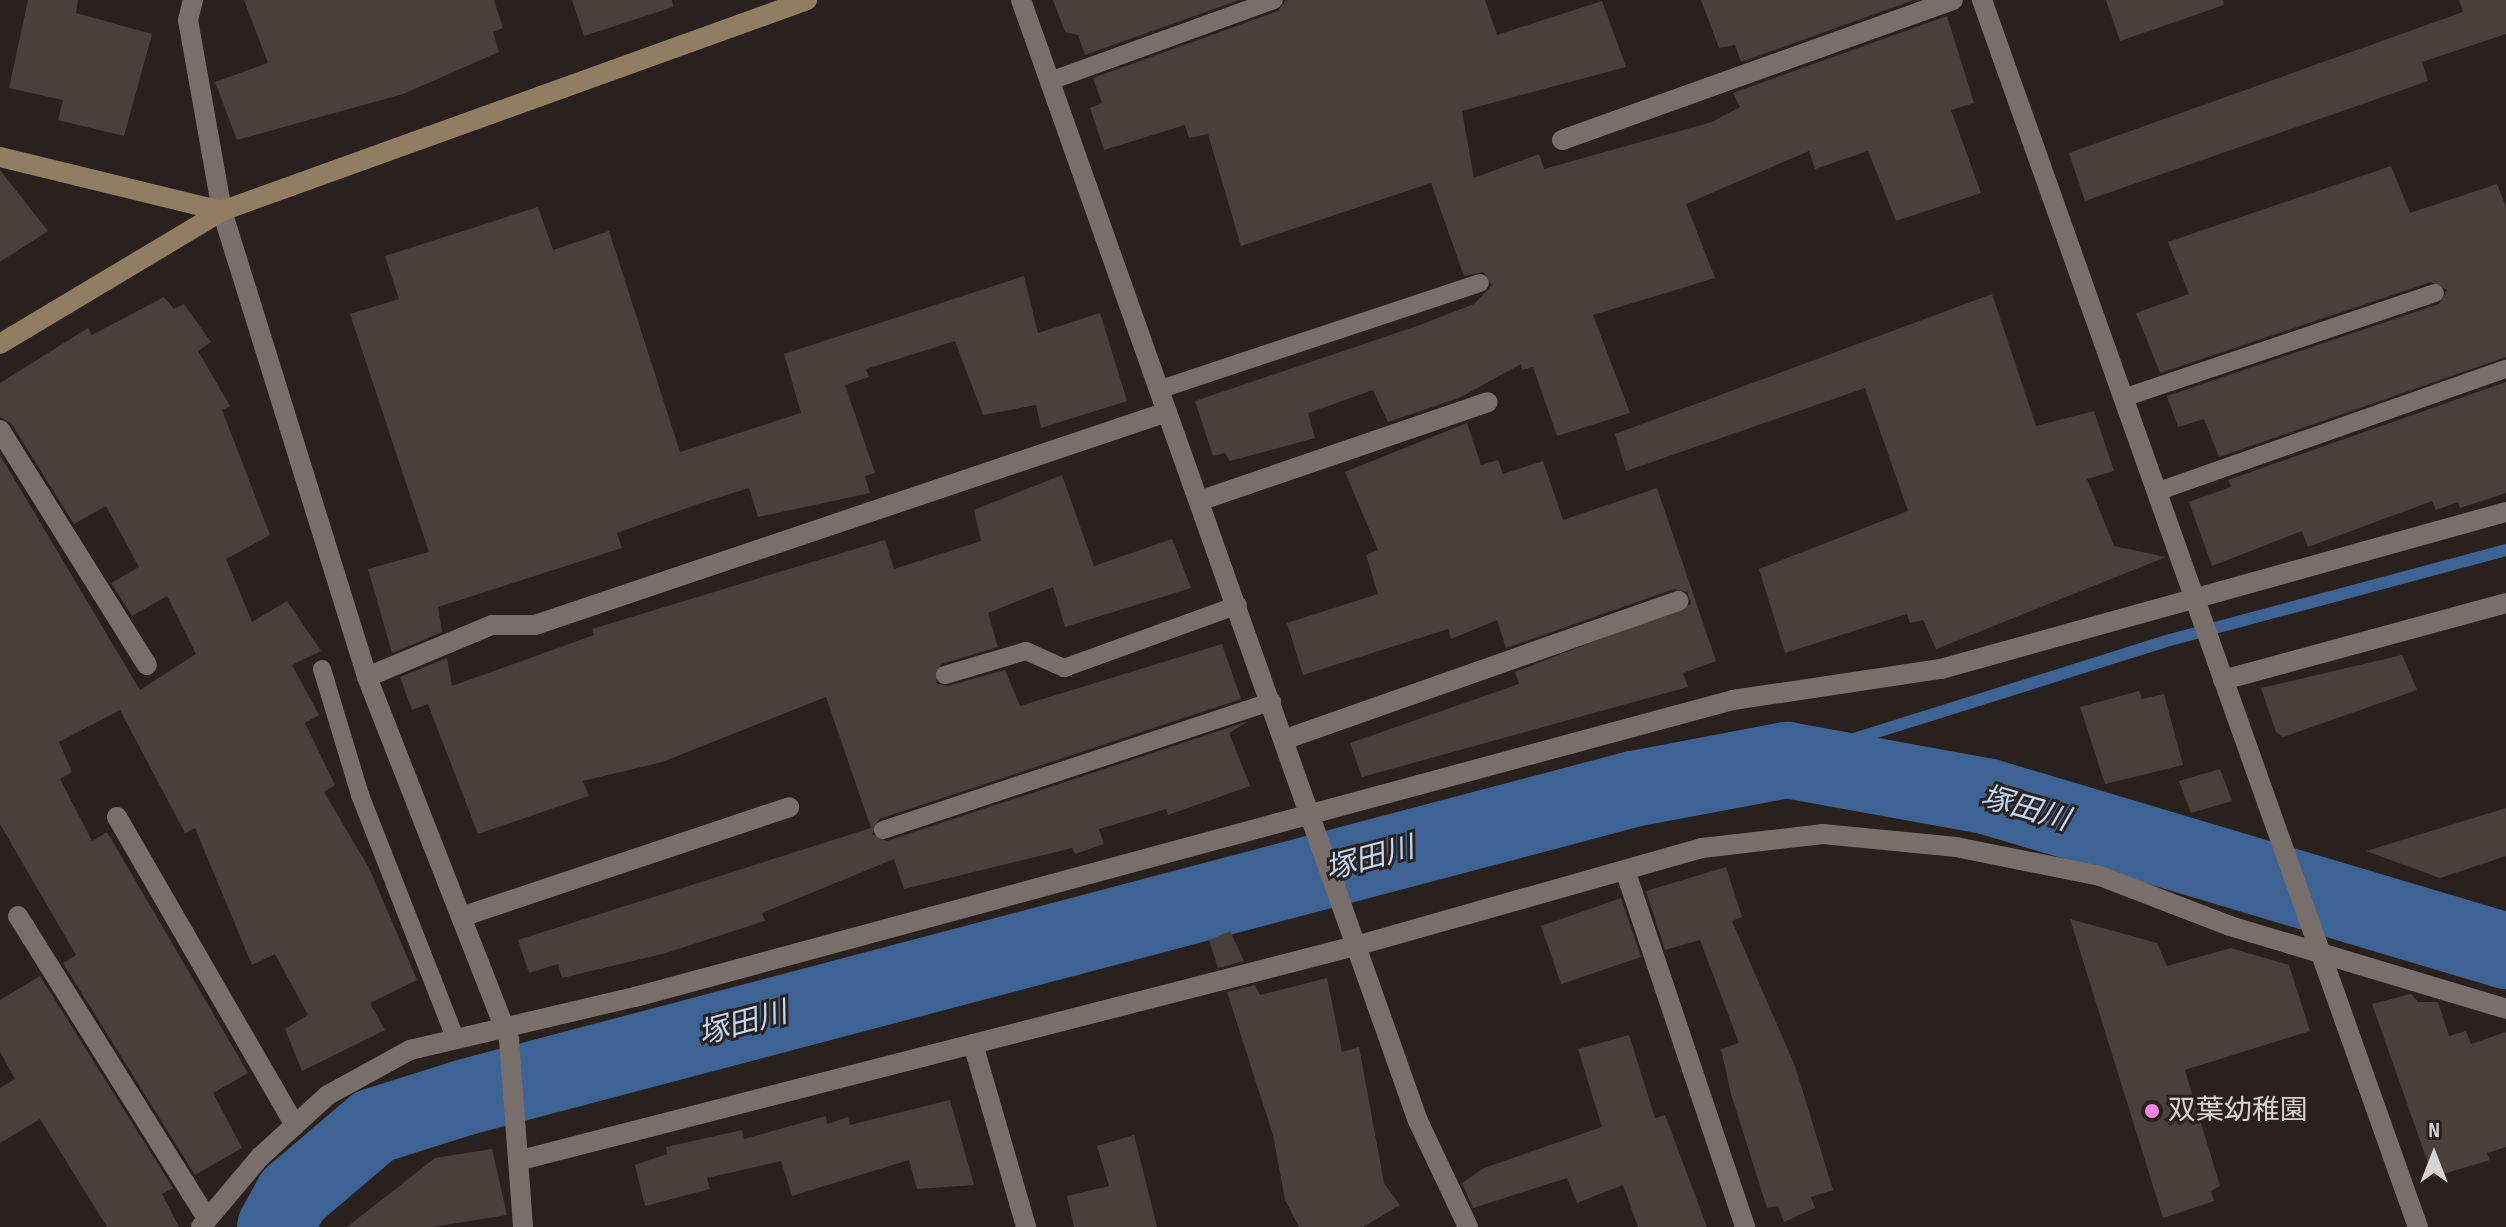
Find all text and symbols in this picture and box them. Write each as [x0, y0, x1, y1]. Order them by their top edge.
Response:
water label: 塚田川 [1977, 779, 2073, 839]
water label: 塚田川 [1322, 830, 1418, 888]
water label: 塚田川 [695, 995, 791, 1053]
place label: 双葉幼稚園 [2168, 1094, 2308, 1128]
marker: 双葉幼稚園 [2143, 1102, 2161, 1120]
north arrow [2394, 1115, 2474, 1195]
text: N [2428, 1117, 2440, 1144]

